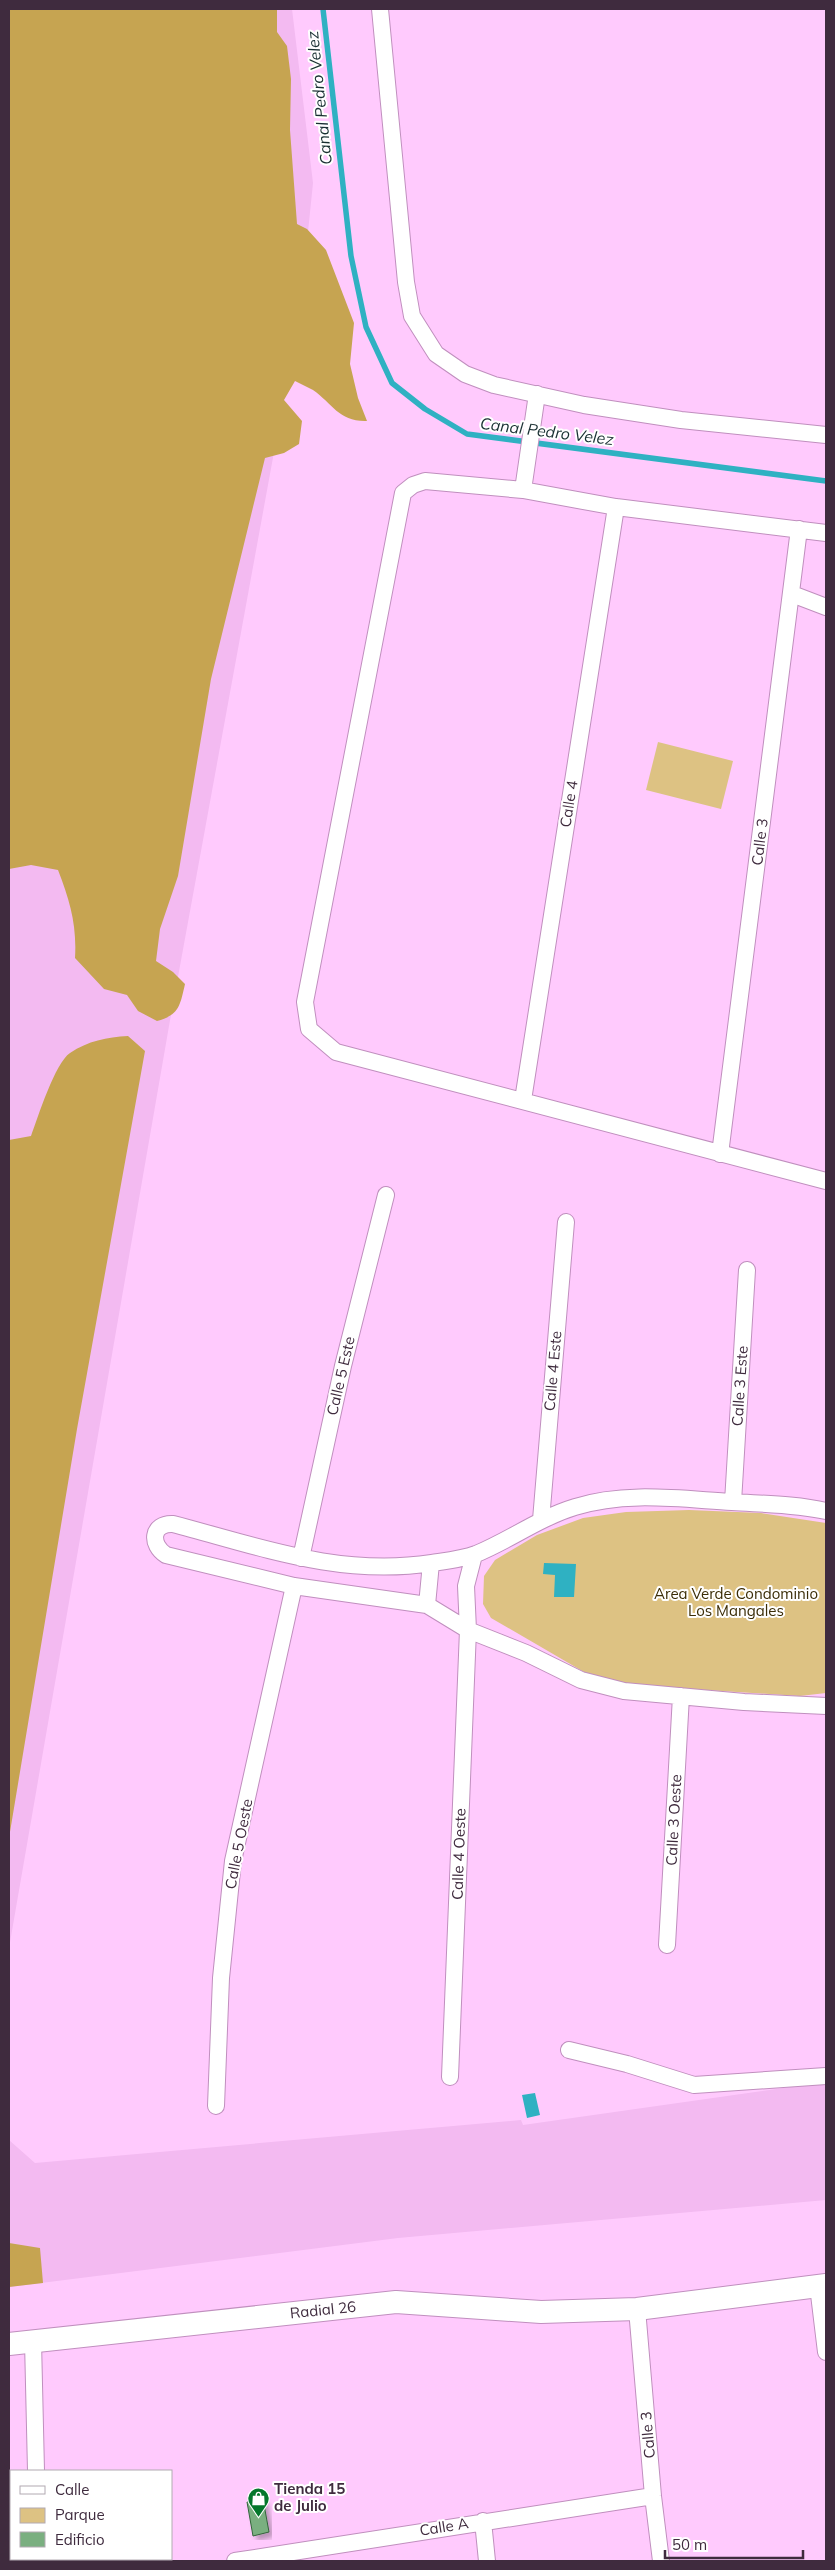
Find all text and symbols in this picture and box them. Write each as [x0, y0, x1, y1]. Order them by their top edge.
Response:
water label: Canal Pedro Velez [302, 29, 336, 166]
water label: Canal Pedro Velez [479, 413, 616, 449]
street label: Calle 4 [555, 779, 582, 829]
street label: Calle 3 [747, 817, 772, 867]
street label: Calle 4 Este [540, 1330, 565, 1412]
street label: Calle 5 Este [322, 1335, 359, 1417]
street label: Calle 3 Este [727, 1345, 752, 1427]
park label: Area Verde Condominio Los Mangales [654, 1584, 818, 1620]
street label: Calle 3 Oeste [662, 1774, 685, 1866]
street label: Calle 5 Oeste [220, 1797, 257, 1891]
street label: Calle 4 Oeste [447, 1808, 470, 1900]
street label: Radial 26 [289, 2297, 357, 2322]
street label: Calle 3 [636, 2411, 659, 2459]
legend [10, 2470, 172, 2560]
place label: Tienda 15 de Julio [274, 2479, 345, 2515]
text: Calle [55, 2480, 89, 2499]
shop icon: Tienda 15 de Julio [246, 2486, 270, 2517]
text: Parque [55, 2505, 105, 2524]
street label: Calle A [418, 2513, 470, 2540]
scale bar [665, 2528, 802, 2560]
text: Edificio [55, 2530, 105, 2549]
text: 50 m [672, 2535, 707, 2554]

